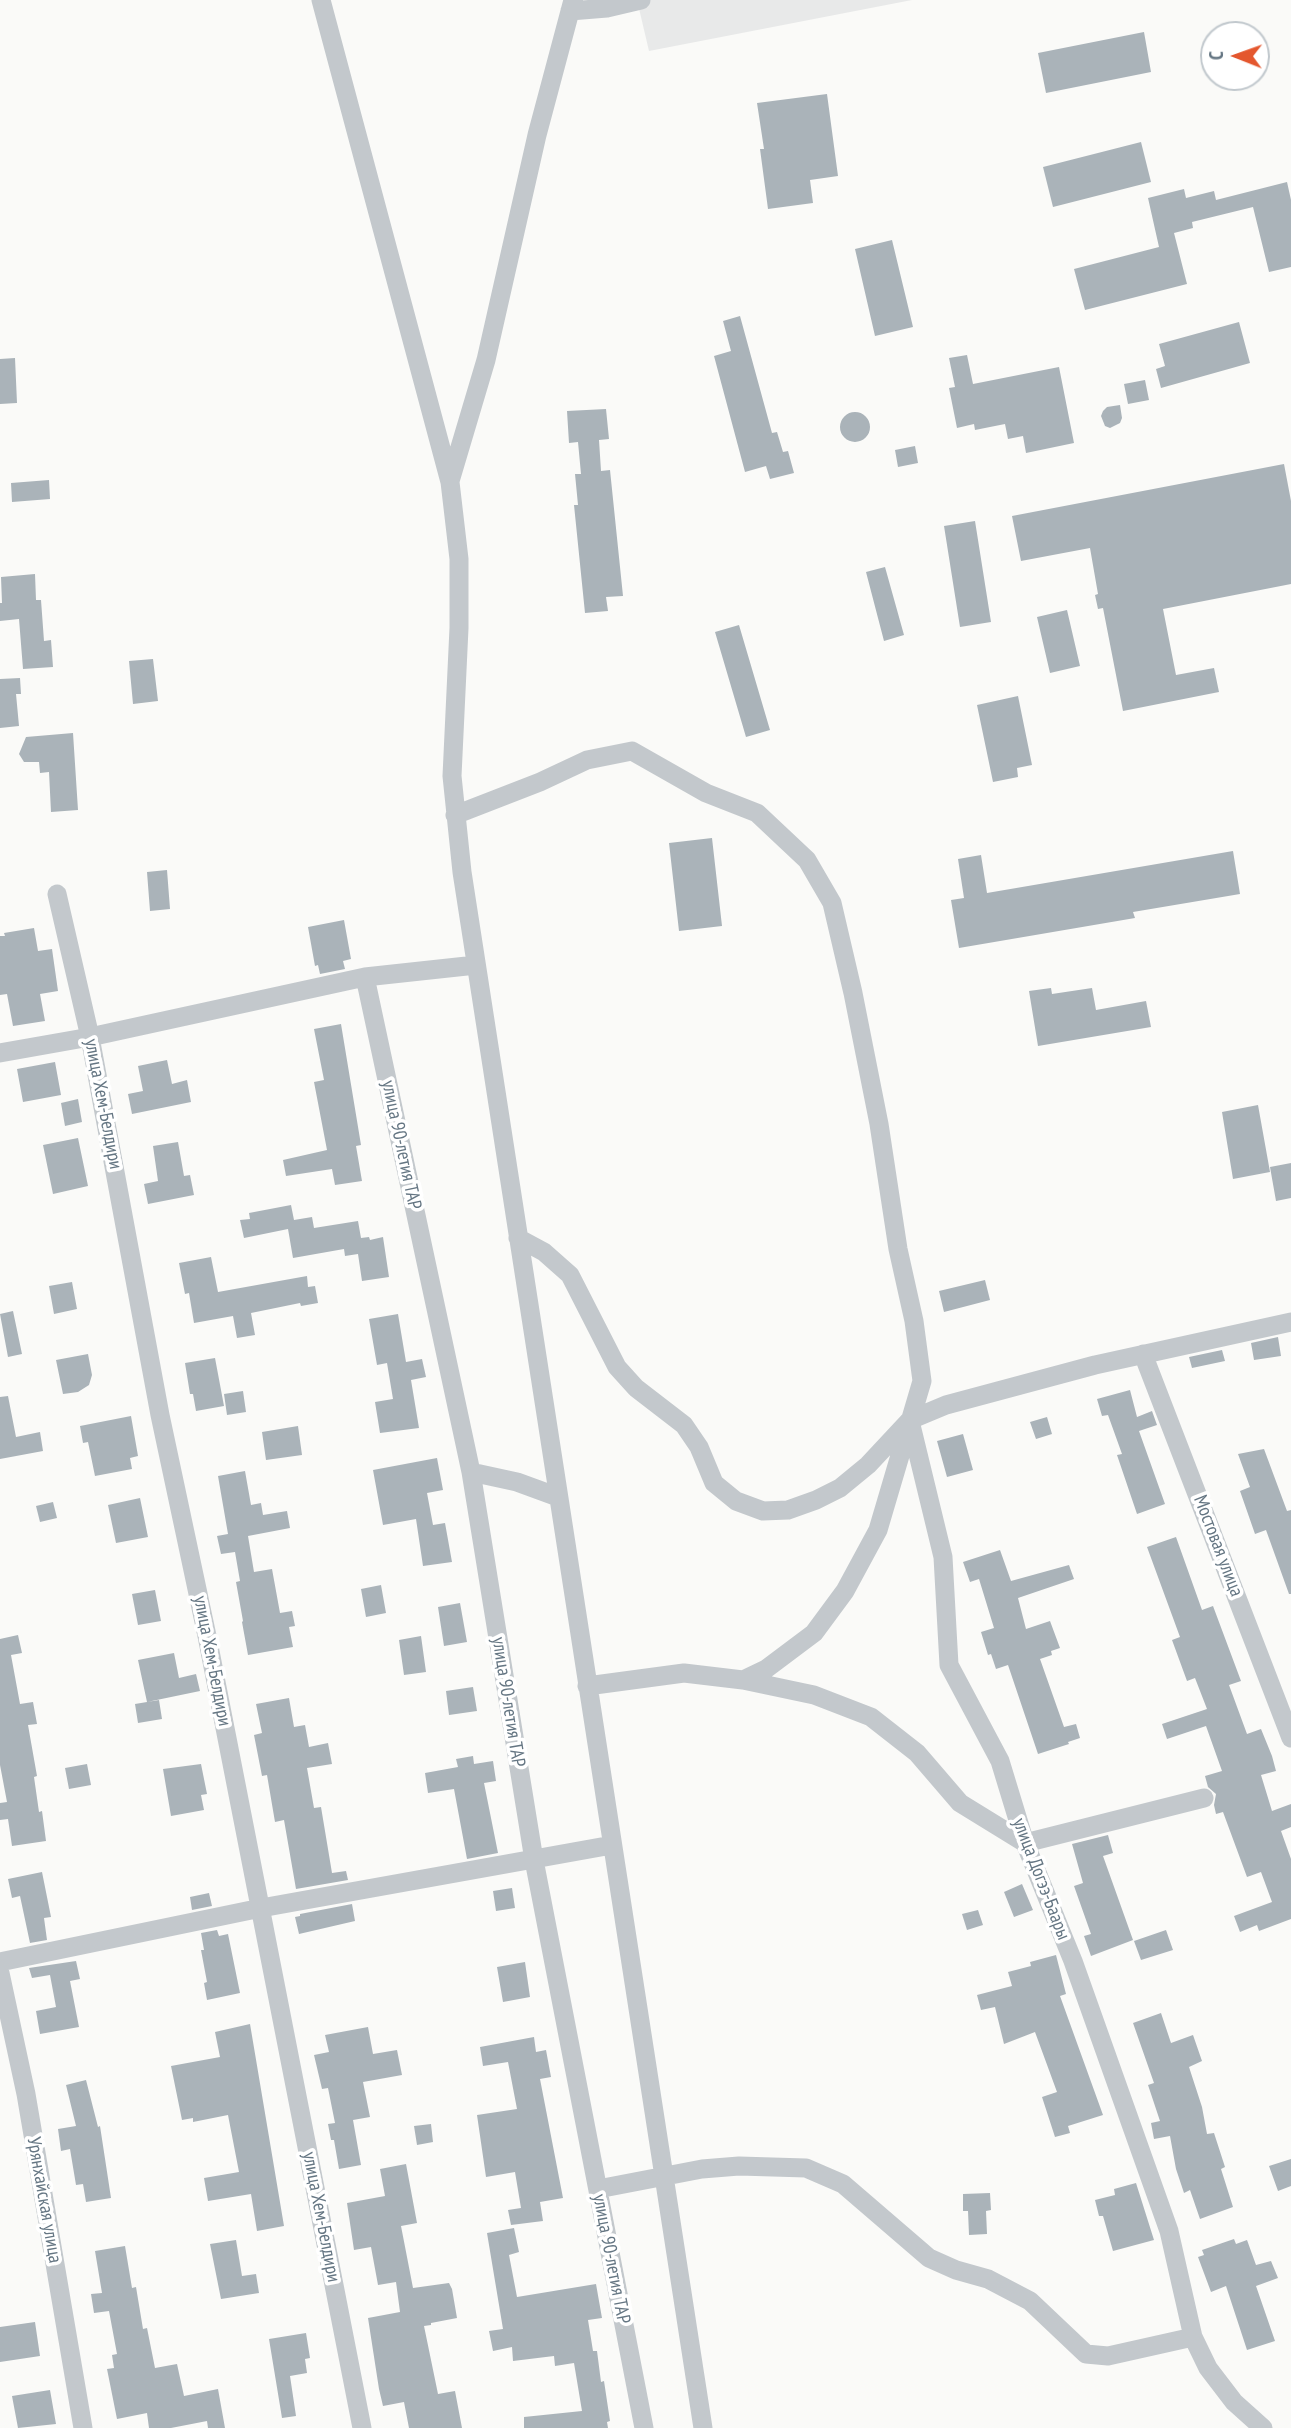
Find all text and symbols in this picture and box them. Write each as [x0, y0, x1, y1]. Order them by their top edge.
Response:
north arrow [1200, 21, 1270, 91]
text: С [1204, 51, 1228, 60]
street label: улица Хем-Белдири [79, 1037, 127, 1171]
street label: улица 90-летия ТАР [376, 1078, 426, 1212]
street label: Мостовая улица [1188, 1492, 1248, 1600]
street label: улица Хем-Белдири [188, 1594, 236, 1728]
street label: улица 90-летия ТАР [486, 1635, 530, 1769]
street label: улица Догээ-Баары [1007, 1815, 1075, 1943]
street label: Урянхайская улица [22, 2135, 66, 2265]
street label: улица Хем-Белдири [297, 2150, 345, 2284]
street label: улица 90-летия ТАР [587, 2192, 635, 2326]

